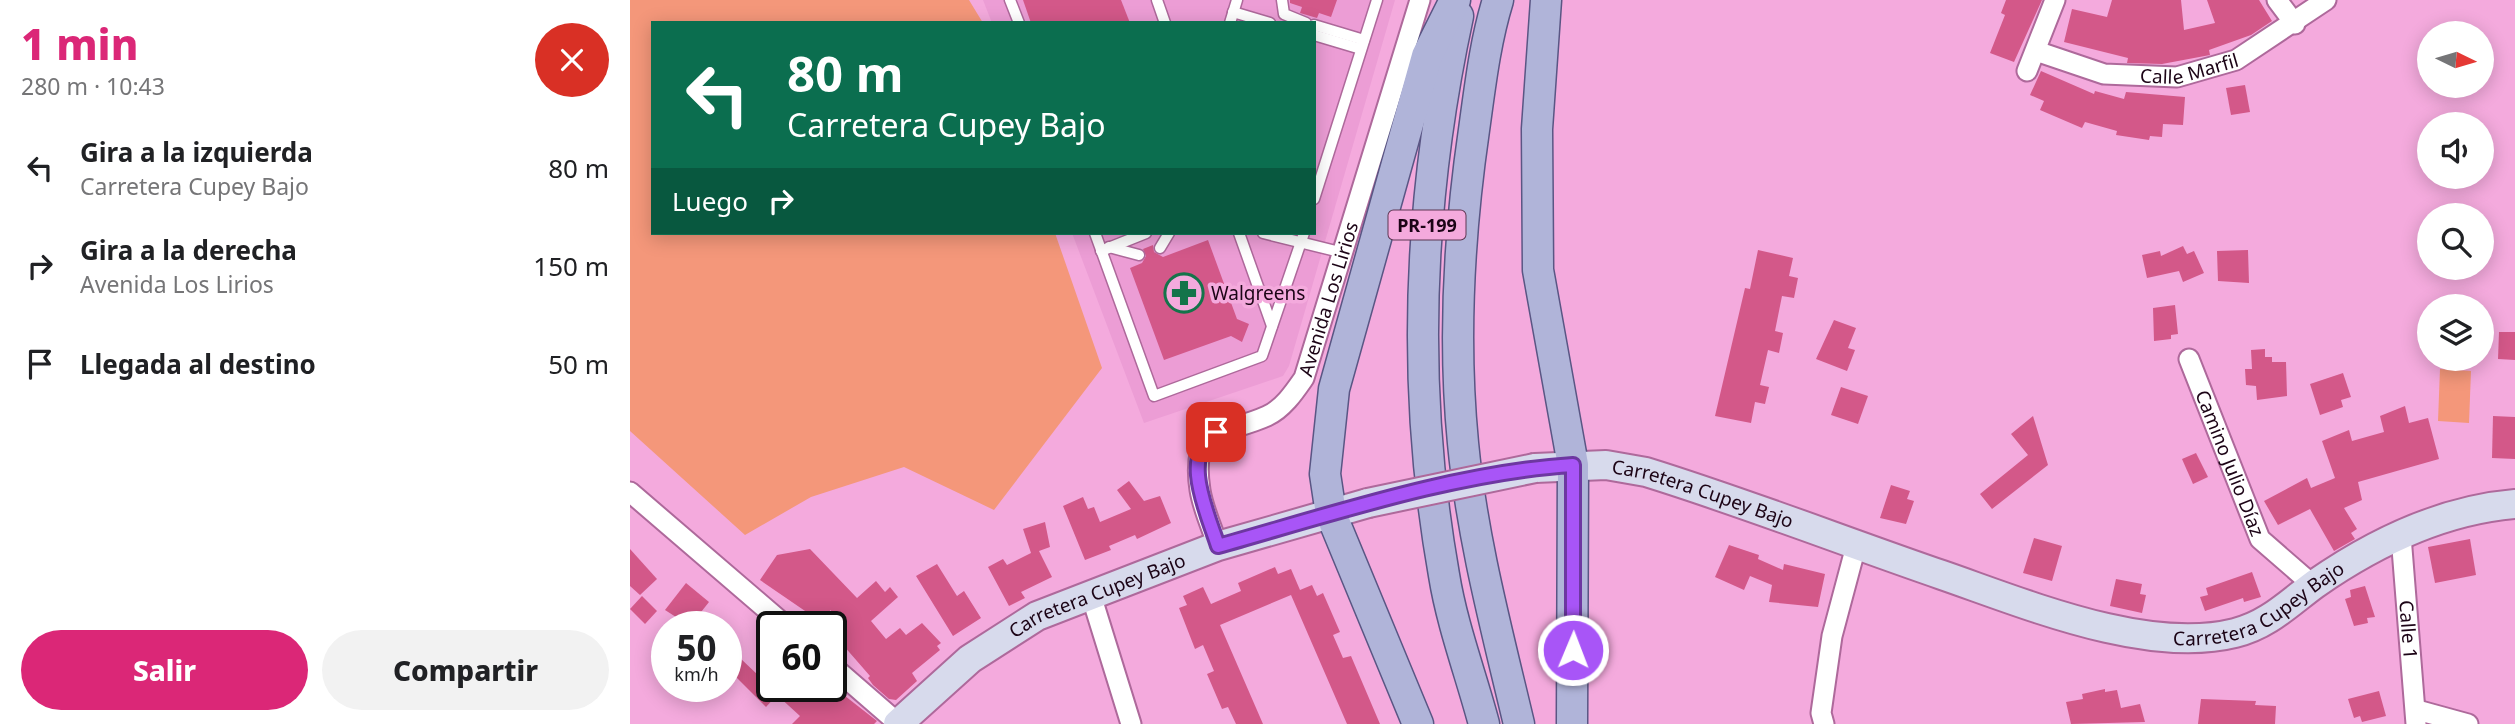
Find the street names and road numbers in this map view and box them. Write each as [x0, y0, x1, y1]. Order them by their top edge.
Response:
street label: Calle Marfil [2140, 47, 2241, 91]
road number: PR-199 [1388, 210, 1466, 240]
street label: Avenida Los Lirios [1292, 219, 1364, 379]
street label: Camino Julio Díaz [2190, 386, 2271, 540]
street label: Carretera Cupey Bajo [1610, 453, 1797, 534]
street label: Carretera Cupey Bajo [1004, 547, 1189, 644]
street label: Carretera Cupey Bajo [2173, 555, 2349, 651]
street label: Calle 1 [2393, 599, 2424, 660]

